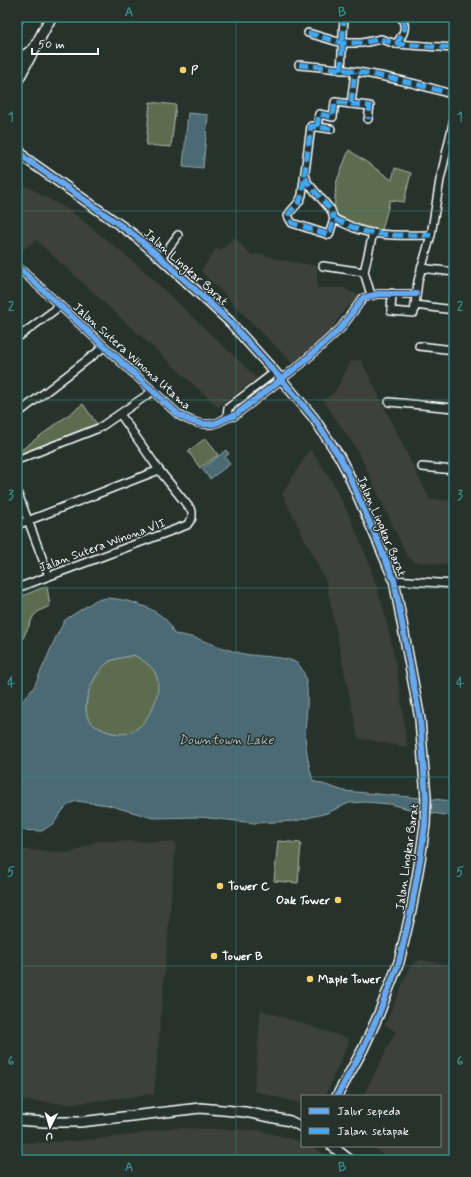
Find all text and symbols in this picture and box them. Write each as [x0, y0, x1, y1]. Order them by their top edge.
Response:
text: A [125, 4, 133, 21]
text: B [338, 4, 347, 21]
scale bar [32, 30, 98, 56]
text: 50 m [38, 37, 65, 53]
place label: P [191, 63, 199, 79]
marker: P [178, 65, 188, 75]
text: 1 [8, 109, 14, 126]
text: 1 [457, 109, 463, 126]
street label: Jalan Lingkar Barat [140, 226, 231, 310]
text: 2 [8, 298, 15, 315]
text: 2 [457, 298, 464, 315]
street label: Jalan Sutera Winona Utama [69, 299, 194, 414]
street label: Jalan Lingkar Barat [353, 474, 410, 579]
text: 3 [8, 487, 14, 504]
text: 3 [457, 487, 463, 504]
street label: Jalan Sutera Winona VII [37, 516, 168, 576]
text: 4 [7, 675, 15, 692]
text: 4 [456, 675, 464, 692]
water label: Downtown Lake [178, 732, 275, 749]
street label: Jalan Lingkar Barat [393, 802, 423, 911]
text: 5 [7, 864, 15, 881]
text: 5 [456, 864, 464, 881]
place label: Tower C [228, 879, 270, 895]
marker: Tower C [215, 881, 225, 891]
place label: Oak Tower [276, 893, 330, 909]
marker: Oak Tower [333, 895, 343, 905]
place label: Tower B [222, 949, 263, 965]
marker: Tower B [209, 951, 219, 961]
place label: Maple Tower [318, 972, 381, 988]
marker: Maple Tower [305, 974, 315, 984]
text: 6 [8, 1053, 15, 1070]
text: 6 [457, 1053, 464, 1070]
legend [301, 1095, 441, 1147]
text: Jalur sepeda [337, 1104, 401, 1120]
north arrow [30, 1107, 70, 1147]
text: Jalan setapak [337, 1124, 409, 1140]
text: U [45, 1129, 53, 1143]
text: A [125, 1159, 133, 1176]
text: B [338, 1159, 347, 1176]

